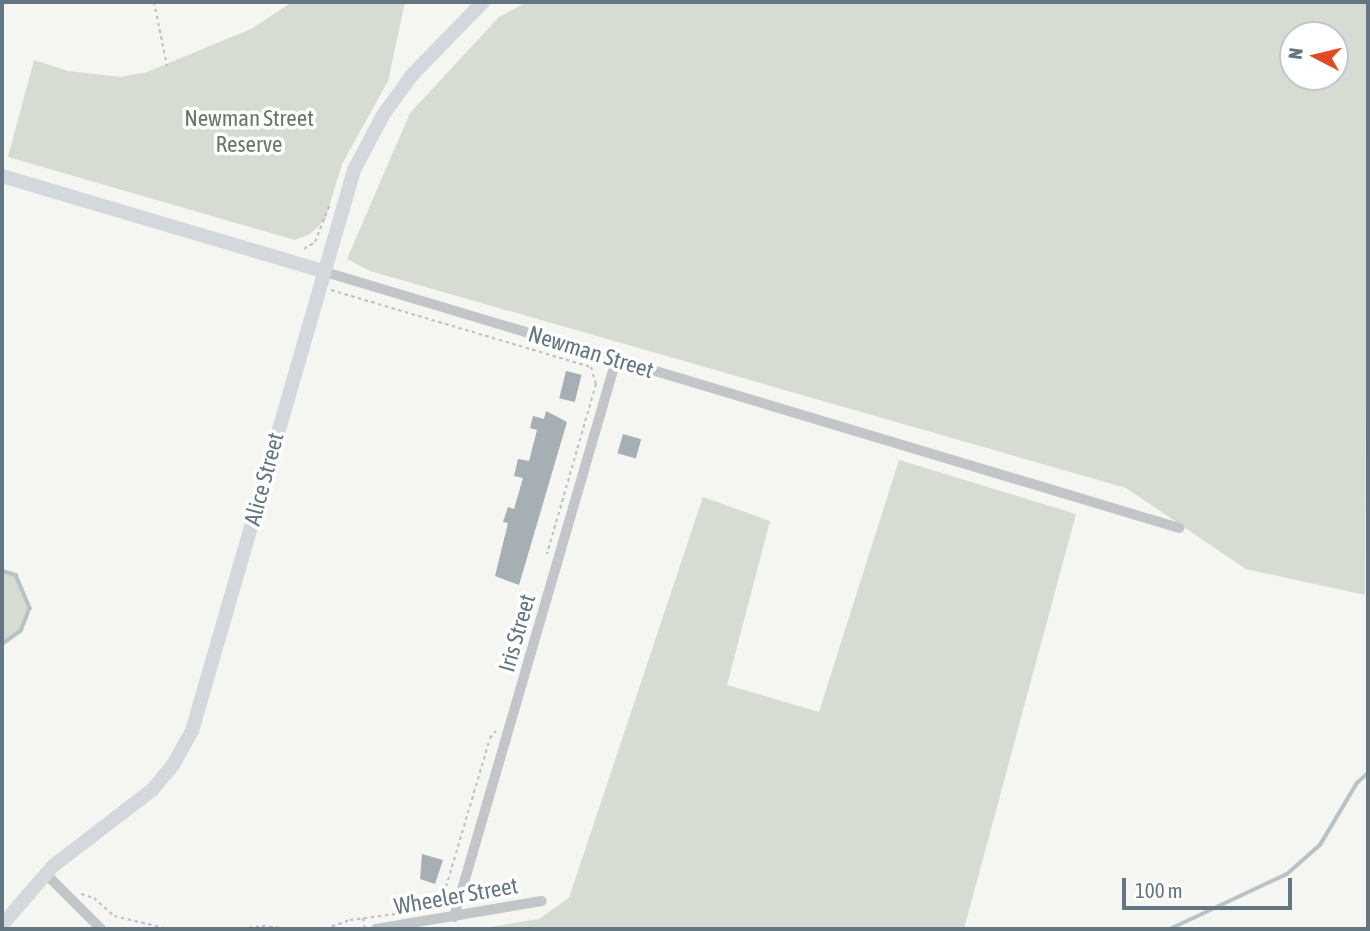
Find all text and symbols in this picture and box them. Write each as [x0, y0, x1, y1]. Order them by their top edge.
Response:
north arrow [1279, 21, 1349, 91]
text: N [1284, 47, 1307, 61]
park label: Newman Street Reserve [184, 104, 314, 158]
street label: Newman Street [525, 320, 657, 384]
street label: Alice Street [238, 429, 290, 529]
street label: Iris Street [493, 591, 541, 675]
scale bar [1125, 864, 1295, 908]
street label: Wheeler Street [392, 872, 520, 920]
text: 100 m [1135, 878, 1183, 902]

